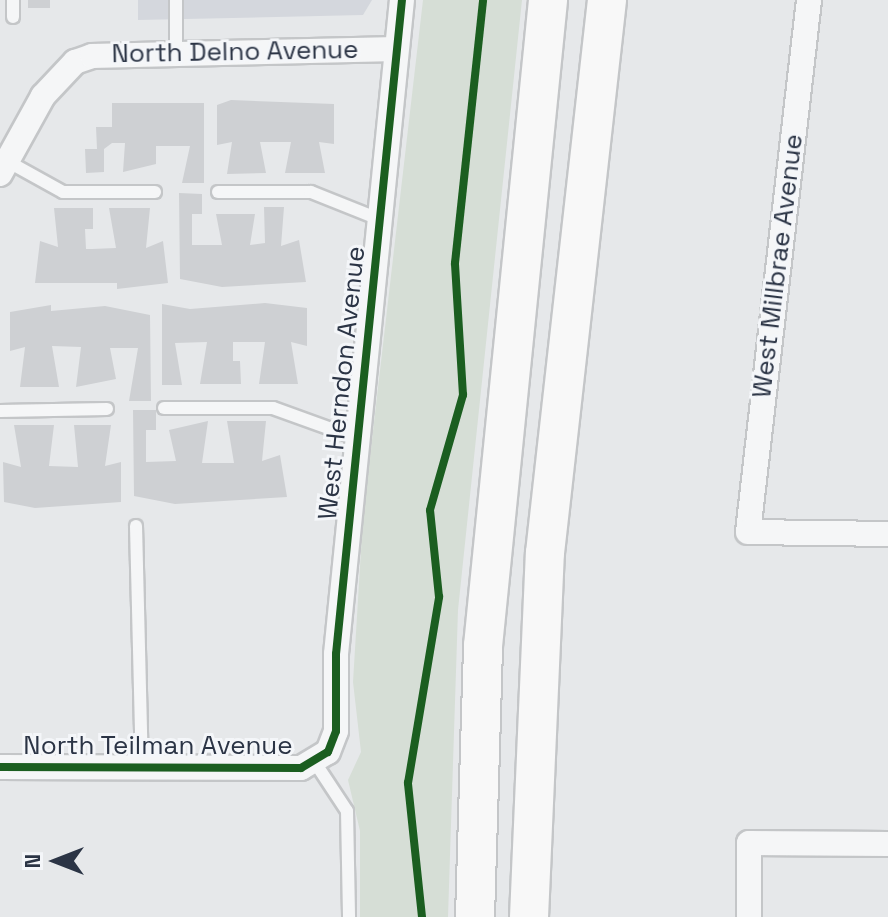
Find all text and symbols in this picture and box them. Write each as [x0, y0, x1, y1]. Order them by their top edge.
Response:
street label: North Delno Avenue [111, 34, 359, 70]
street label: West Millbrae Avenue [746, 132, 810, 400]
street label: West Herndon Avenue [312, 244, 372, 522]
street label: North Teilman Avenue [23, 730, 293, 762]
north arrow [16, 821, 96, 901]
text: N [18, 854, 46, 868]

